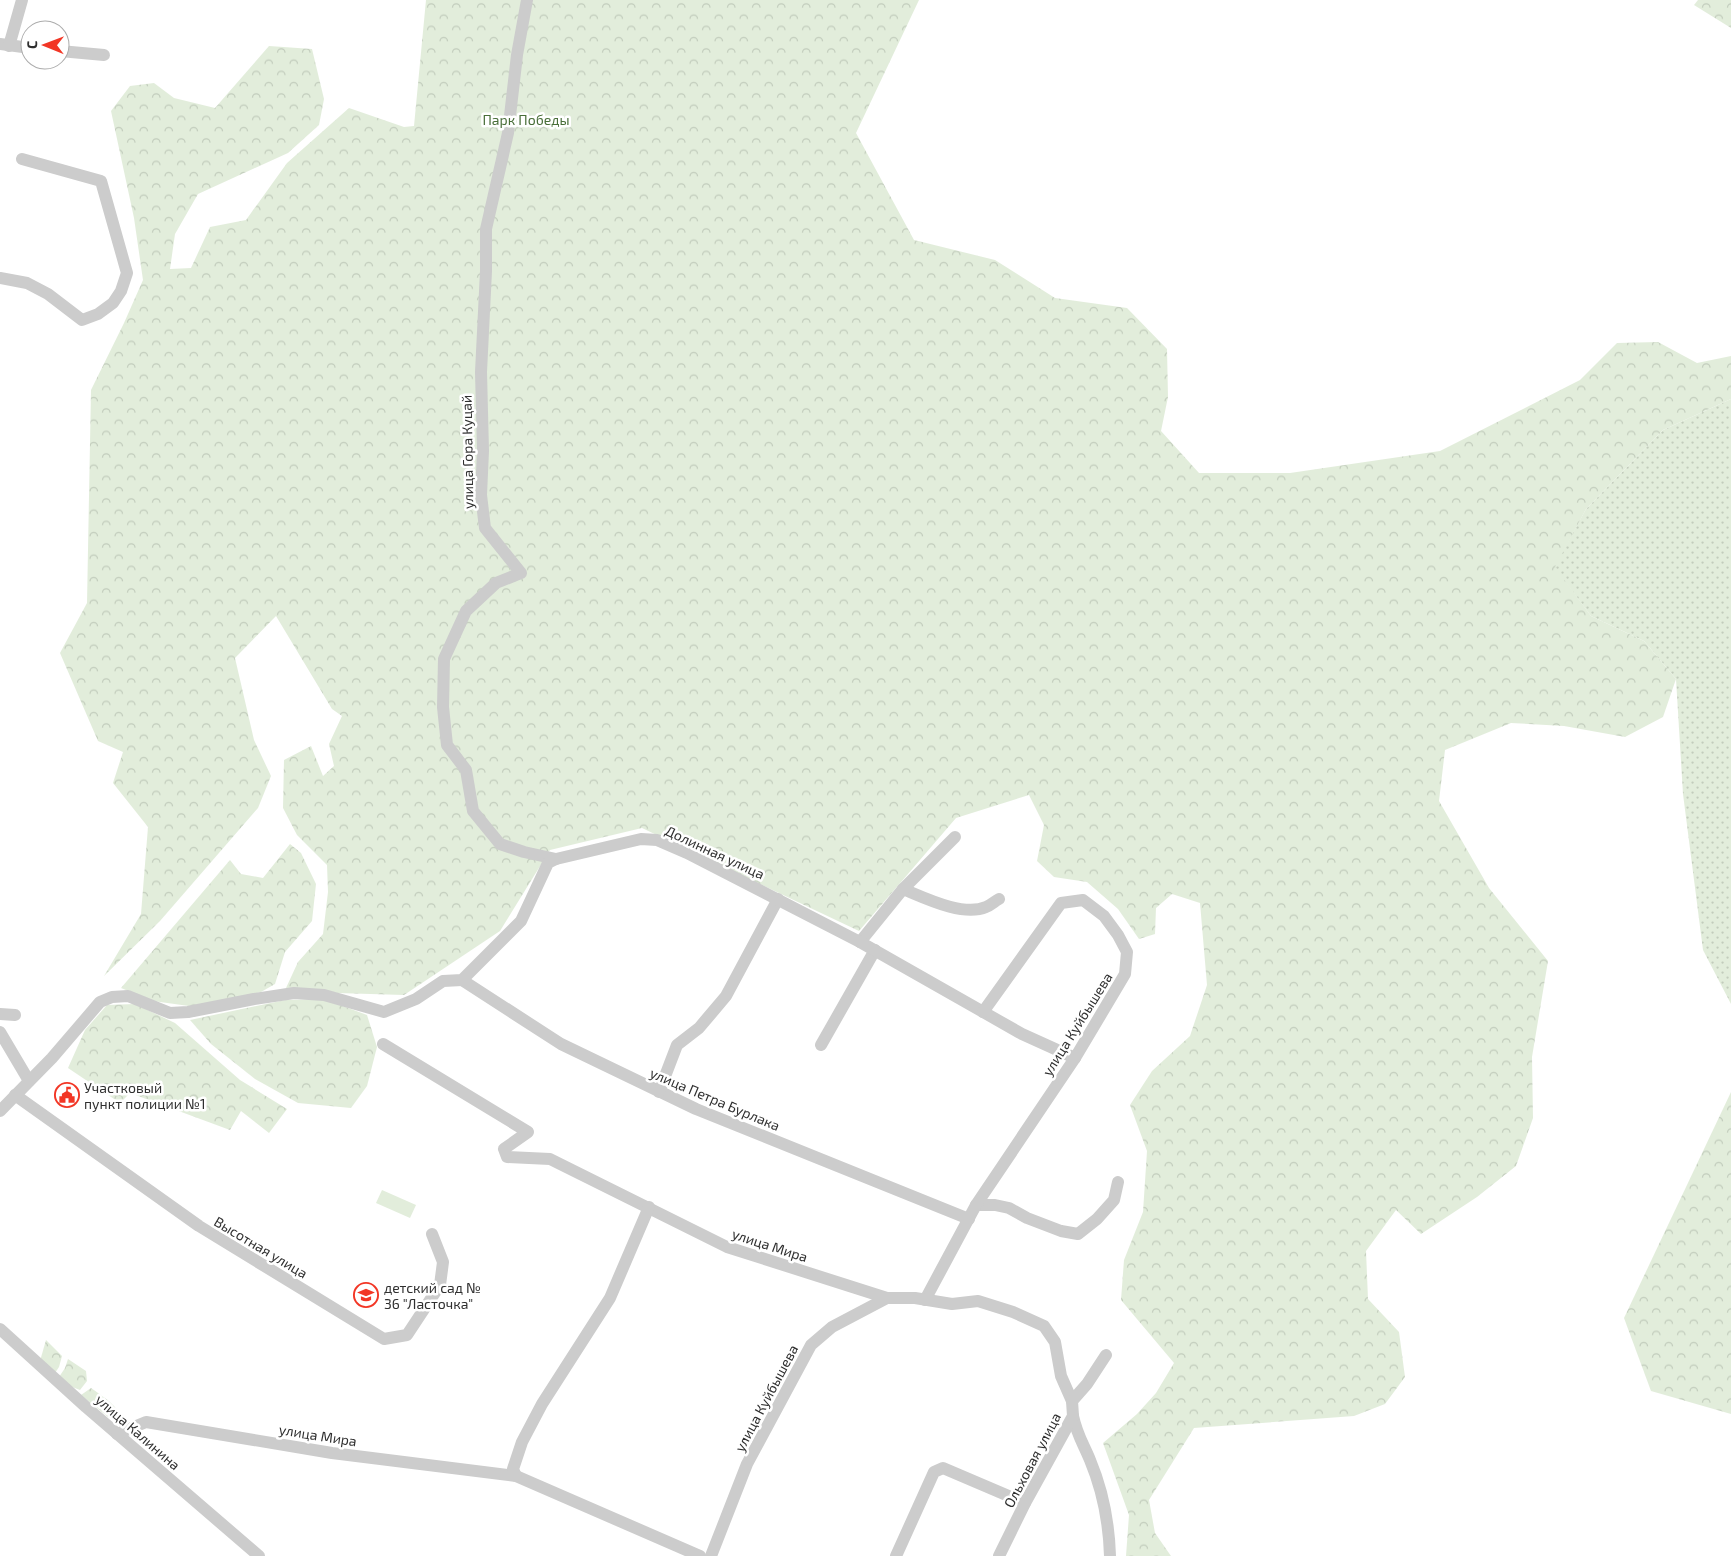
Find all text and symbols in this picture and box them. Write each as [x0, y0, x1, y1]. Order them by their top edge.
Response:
north arrow [20, 20, 70, 70]
text: С [23, 40, 40, 49]
park label: Парк Победы [482, 111, 570, 128]
street label: улица Гора Куцай [458, 395, 476, 509]
street label: Долинная улица [663, 822, 767, 882]
street label: улица Куйбышева [1038, 969, 1116, 1079]
street label: улица Петра Бурлака [647, 1064, 783, 1134]
place label: Участковый пункт полиции №1 [84, 1079, 206, 1112]
public building icon: Участковый пункт полиции №1 [54, 1082, 80, 1108]
street label: Высотная улица [211, 1212, 311, 1282]
street label: улица Мира [730, 1225, 810, 1265]
place label: детский сад № 36 "Ласточка" [384, 1279, 481, 1312]
school or university icon: детский сад № 36 "Ласточка" [353, 1282, 379, 1308]
street label: улица Куйбышева [731, 1342, 801, 1454]
street label: улица Калинина [92, 1391, 184, 1473]
street label: Ольховая улица [1000, 1410, 1064, 1510]
street label: улица Мира [278, 1420, 358, 1450]

